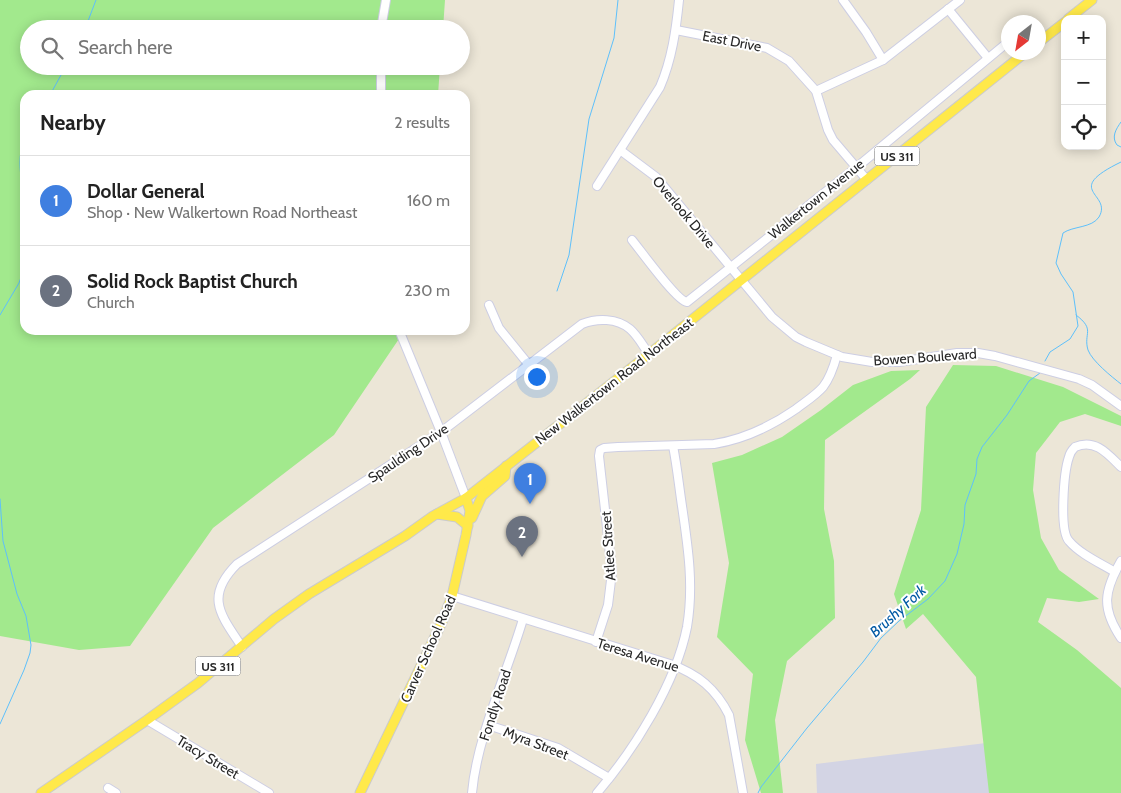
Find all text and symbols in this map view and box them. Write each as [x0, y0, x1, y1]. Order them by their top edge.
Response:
north arrow [1001, 15, 1046, 60]
map controls [1061, 15, 1106, 150]
button: + [1061, 15, 1106, 60]
search box [20, 20, 470, 75]
street label: East Drive [701, 26, 763, 56]
icon: search [38, 34, 66, 62]
text: Search here [78, 36, 172, 59]
button: − [1061, 60, 1106, 105]
button: locate [1061, 105, 1106, 150]
text: Nearby [40, 110, 106, 135]
text: 2 results [394, 113, 450, 132]
road number: US 311 [874, 146, 920, 166]
street label: Walkertown Avenue [764, 155, 868, 243]
street label: Overlook Drive [649, 172, 719, 252]
text: Dollar General [87, 180, 205, 203]
text: 1 [53, 191, 59, 210]
text: 160 m [407, 191, 450, 210]
text: Shop · New Walkertown Road Northeast [87, 203, 357, 222]
text: Solid Rock Baptist Church [87, 270, 298, 293]
text: 2 [52, 281, 60, 300]
text: 230 m [404, 281, 450, 300]
text: Church [87, 293, 135, 312]
street label: New Walkertown Road Northeast [531, 313, 697, 448]
street label: Bowen Boulevard [873, 344, 977, 370]
your location [524, 364, 550, 390]
street label: Spaulding Drive [364, 419, 452, 487]
pin: 1 [514, 463, 546, 504]
street label: Atlee Street [597, 510, 619, 581]
pin: 2 [506, 516, 538, 557]
water label: Brushy Fork [866, 581, 930, 641]
street label: Carver School Road [396, 593, 460, 705]
street label: Teresa Avenue [595, 634, 681, 676]
road number: US 311 [196, 656, 240, 676]
street label: Fondly Road [475, 667, 515, 743]
street label: Myra Street [501, 722, 571, 764]
street label: Tracy Street [173, 731, 243, 783]

